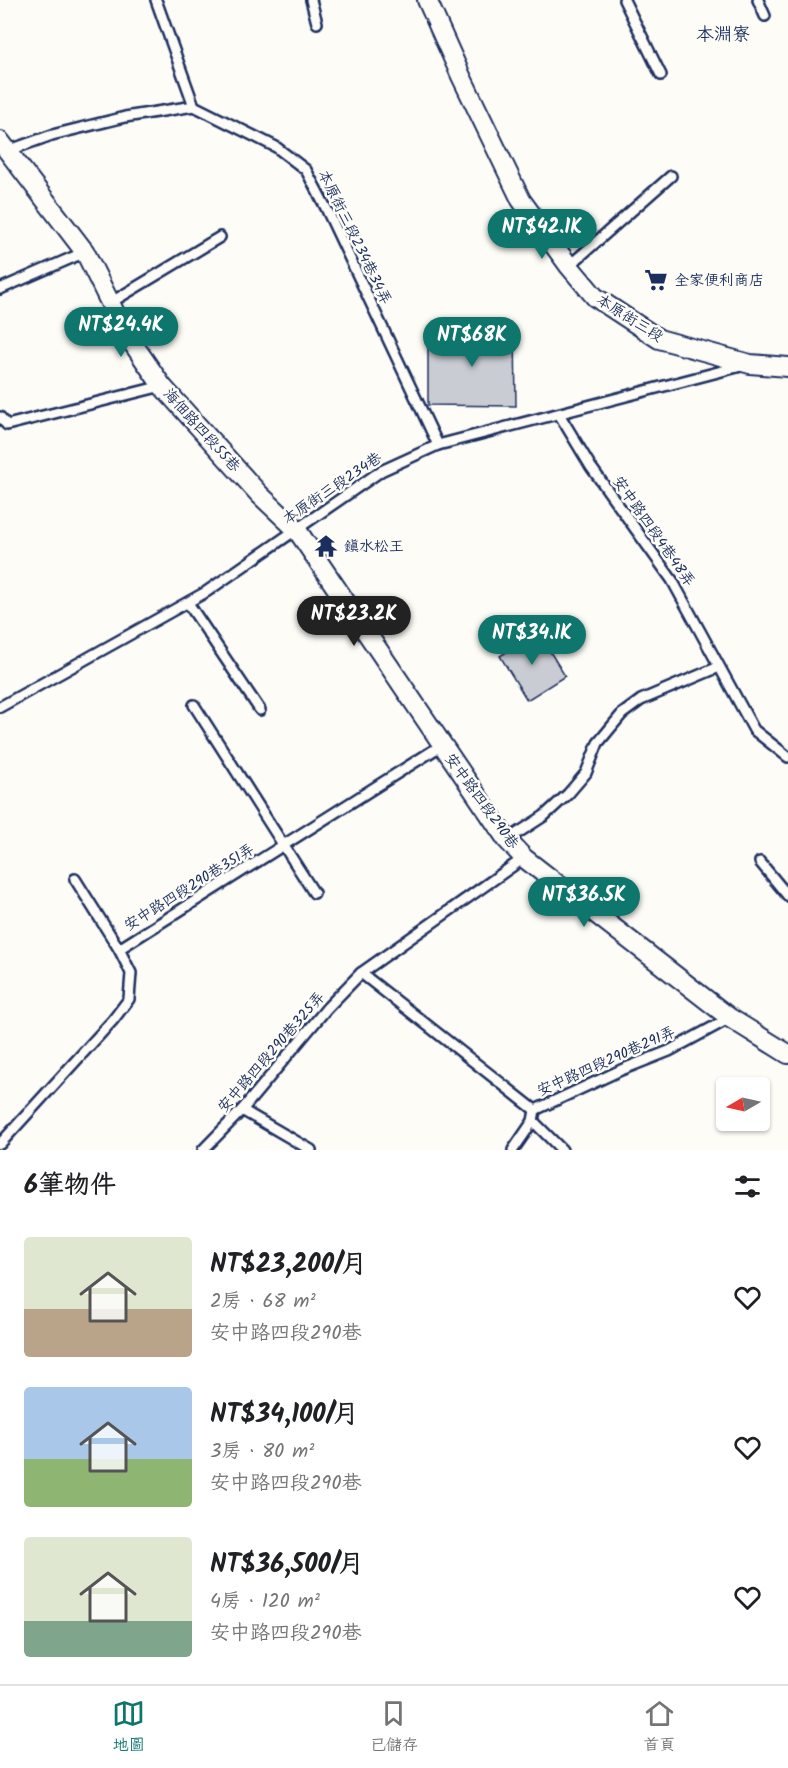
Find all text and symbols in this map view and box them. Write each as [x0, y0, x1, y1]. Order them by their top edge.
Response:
district label: 本淵寮 [696, 21, 750, 50]
street label: 本原街三段234巷34弄 [311, 166, 397, 309]
pin: NT$42.1K [480, 209, 604, 260]
text: NT$42.1K [502, 212, 582, 244]
supermarket icon: 全家便利商店 [643, 267, 669, 293]
place label: 全家便利商店 [674, 269, 764, 293]
street label: 本原街三段 [591, 289, 668, 349]
pin: NT$24.4K [59, 307, 183, 358]
text: NT$24.4K [78, 310, 164, 342]
pin: NT$68K [423, 317, 521, 368]
text: NT$68K [437, 320, 507, 352]
street label: 海佃路四段55巷 [157, 383, 246, 478]
street label: 本原街三段234巷 [278, 447, 387, 531]
street label: 安中路四段4巷48弄 [606, 471, 700, 592]
temple icon: 鎮水松王 [313, 533, 339, 559]
place label: 鎮水松王 [344, 535, 404, 559]
pin: NT$23.2K [292, 596, 416, 647]
text: NT$23.2K [311, 599, 397, 631]
pin: NT$34.1K [470, 615, 594, 666]
text: NT$34.1K [492, 618, 572, 650]
street label: 安中路四段290巷 [438, 749, 524, 855]
street label: 安中路四段290巷351弄 [120, 838, 259, 938]
pin: NT$36.5K [522, 877, 646, 928]
text: NT$36.5K [542, 880, 626, 912]
street label: 安中路四段290巷325弄 [212, 987, 331, 1119]
street label: 安中路四段290巷291弄 [533, 1021, 679, 1103]
north arrow [716, 1077, 770, 1131]
map controls [716, 1077, 770, 1131]
text: 6筆物件 [24, 1165, 116, 1207]
icon: filters [731, 1170, 764, 1203]
text: NT$23,200/月 [210, 1244, 367, 1286]
icon: home [72, 1261, 144, 1333]
icon: heart [731, 1281, 764, 1314]
text: 2房 · 68 m² [210, 1286, 316, 1318]
text: 安中路四段290巷 [210, 1318, 361, 1350]
text: NT$34,100/月 [210, 1394, 359, 1436]
icon: home [72, 1411, 144, 1483]
icon: heart [731, 1431, 764, 1464]
text: 3房 · 80 m² [210, 1436, 314, 1468]
text: 安中路四段290巷 [210, 1468, 361, 1500]
text: NT$36,500/月 [210, 1544, 364, 1586]
icon: home [72, 1561, 144, 1633]
icon: heart [731, 1581, 764, 1614]
text: 4房 · 120 m² [210, 1586, 320, 1618]
text: 安中路四段290巷 [210, 1618, 361, 1650]
tab: 地圖 [112, 1697, 145, 1758]
tab: 已儲存 [370, 1697, 418, 1758]
tab: 首頁 [643, 1697, 676, 1758]

